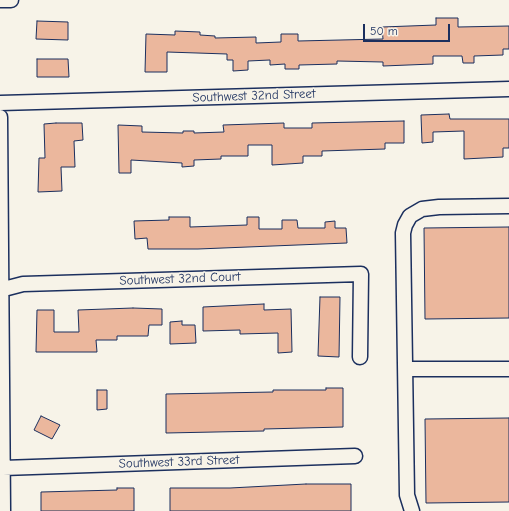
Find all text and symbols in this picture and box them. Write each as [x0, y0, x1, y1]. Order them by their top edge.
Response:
scale bar [365, 16, 452, 42]
text: 50 m [370, 24, 398, 38]
street label: Southwest 32nd Street [192, 86, 316, 106]
street label: Southwest 32nd Court [119, 269, 241, 289]
street label: Southwest 33rd Street [118, 452, 240, 472]

